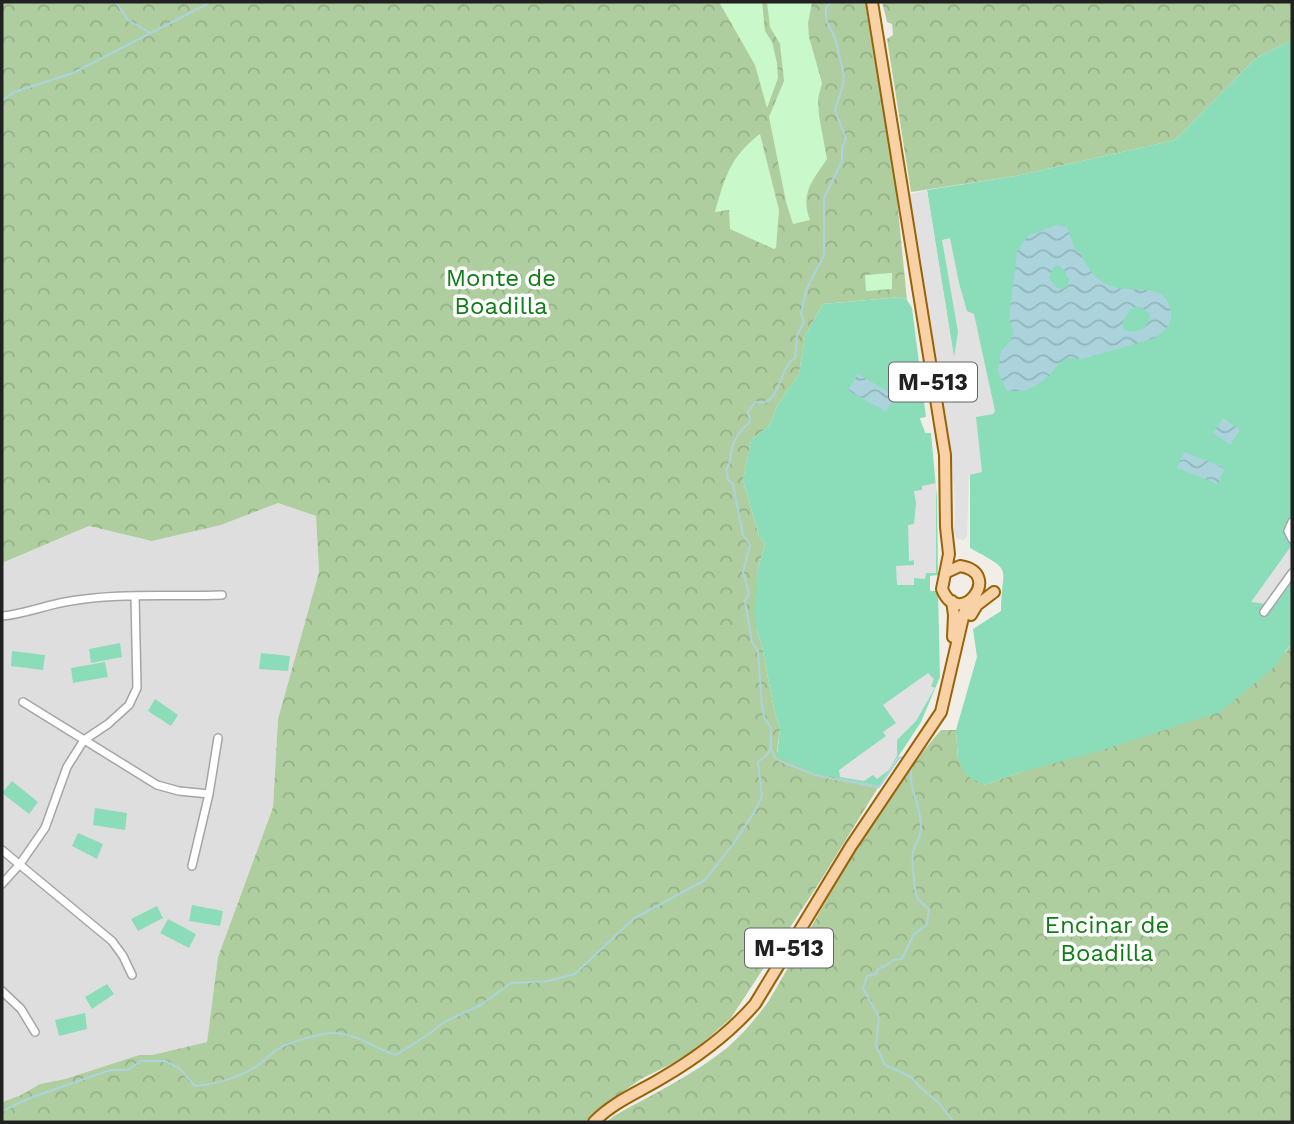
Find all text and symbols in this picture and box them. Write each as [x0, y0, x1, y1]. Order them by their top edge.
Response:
park label: Monte de Boadilla [446, 264, 556, 320]
road number: M-513 [889, 362, 977, 402]
park label: Encinar de Boadilla [1045, 911, 1169, 967]
road number: M-513 [745, 928, 833, 967]

